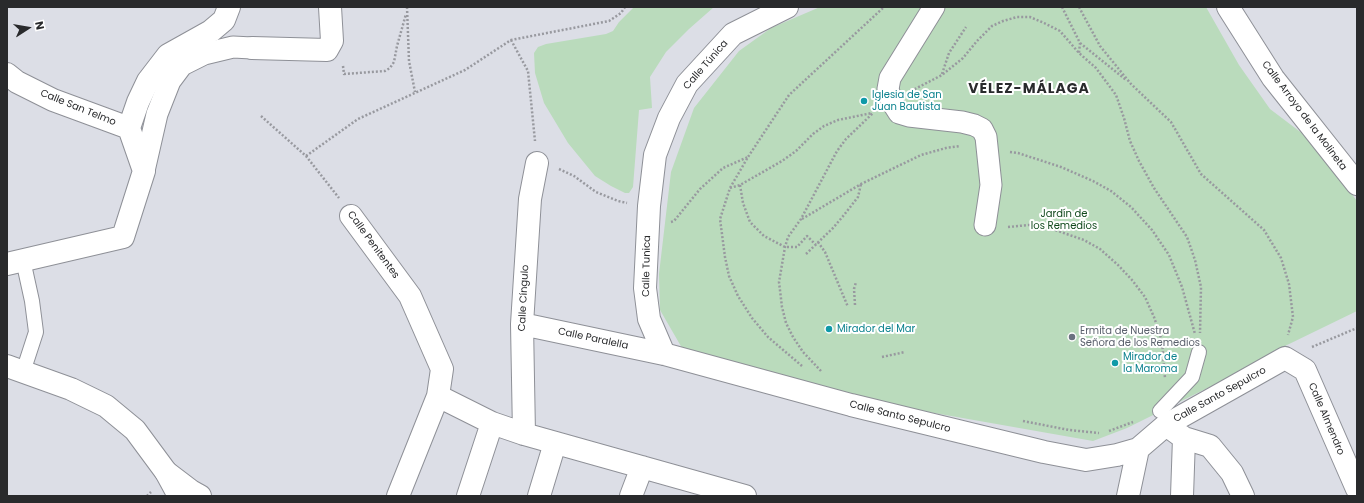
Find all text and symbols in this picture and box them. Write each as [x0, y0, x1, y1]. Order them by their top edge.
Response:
north arrow [8, 8, 48, 48]
text: N [31, 20, 48, 31]
street label: Calle Túnica [681, 38, 731, 92]
street label: Calle Arroyo de la Molineta [1259, 59, 1349, 173]
district label: VÉLEZ-MÁLAGA [968, 81, 1090, 97]
street label: Calle San Telmo [38, 87, 118, 129]
place label: Iglesia de San Juan Bautista [872, 89, 942, 112]
marker: Iglesia de San Juan Bautista [859, 96, 869, 106]
park label: Jardín de los Remedios [1031, 208, 1097, 232]
street label: Calle Penitentes [345, 209, 401, 281]
street label: Calle Tunica [640, 235, 654, 297]
street label: Calle Cíngulo [516, 264, 532, 332]
place label: Mirador del Mar [837, 323, 915, 335]
marker: Mirador del Mar [824, 324, 834, 334]
place label: Ermita de Nuestra Señora de los Remedios [1080, 325, 1200, 348]
street label: Calle Paralella [557, 326, 629, 352]
marker: Ermita de Nuestra Señora de los Remedios [1067, 332, 1077, 342]
place label: Mirador de la Maroma [1123, 351, 1177, 374]
marker: Mirador de la Maroma [1110, 358, 1120, 368]
street label: Calle Santo Sepulcro [1172, 365, 1268, 425]
street label: Calle Almendro [1305, 381, 1347, 457]
street label: Calle Santo Sepulcro [848, 399, 952, 435]

